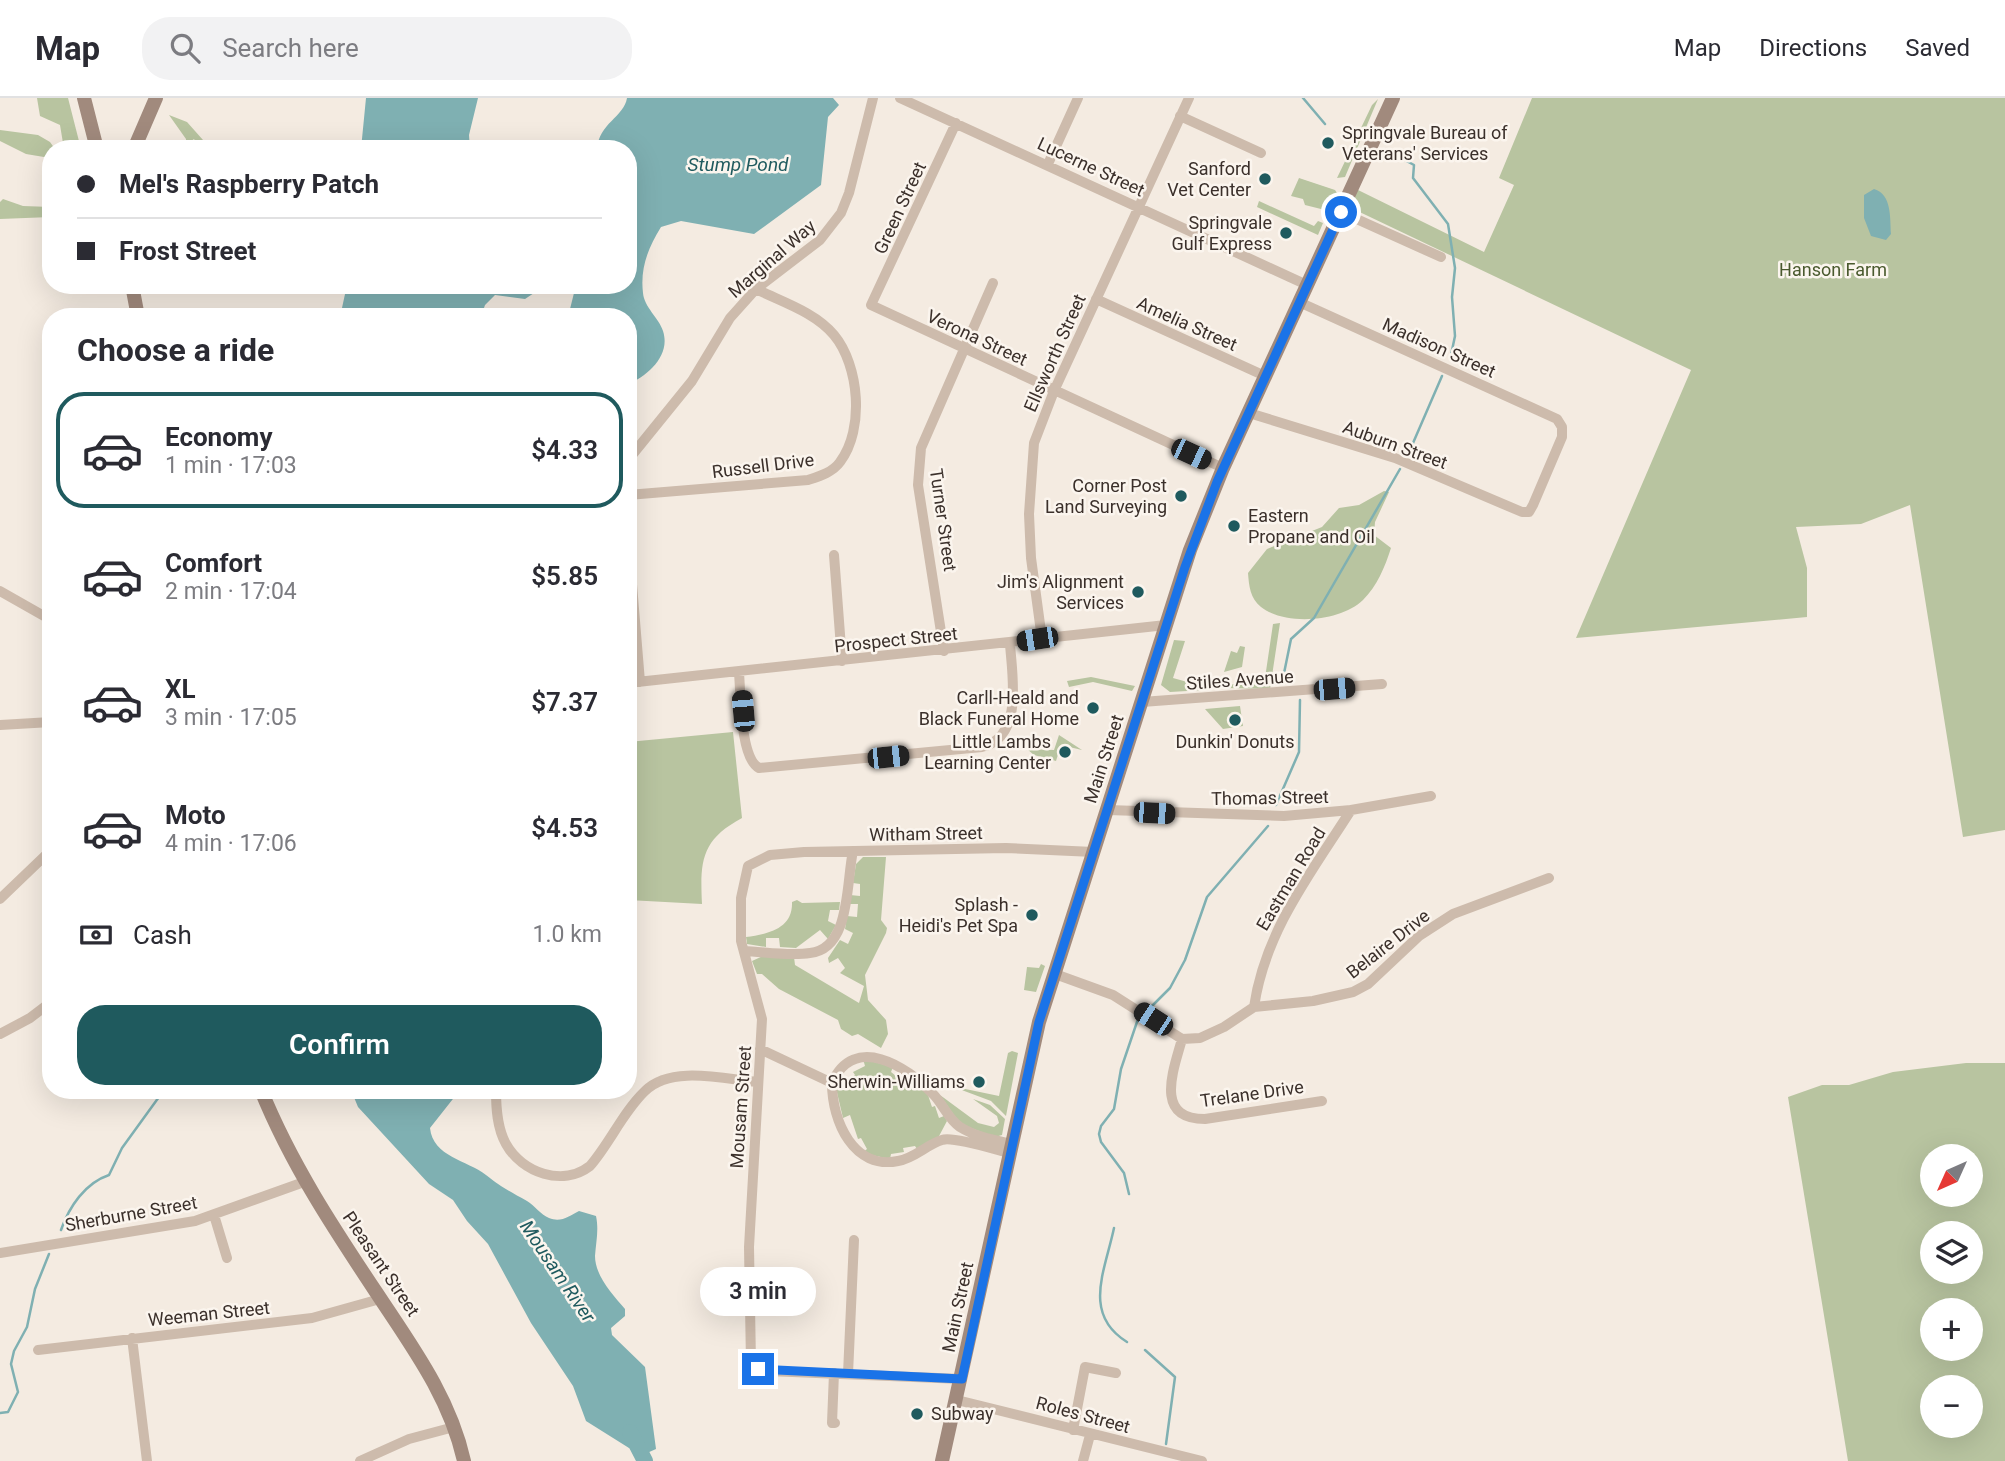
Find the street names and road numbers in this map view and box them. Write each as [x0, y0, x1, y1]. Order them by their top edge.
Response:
street label: Lucerne Street [1034, 133, 1148, 201]
street label: Green Street [869, 158, 930, 257]
street label: Marginal Way [724, 215, 820, 302]
street label: Ellsworth Street [1019, 291, 1090, 415]
street label: Amelia Street [1134, 292, 1241, 355]
street label: Verona Street [924, 305, 1031, 370]
street label: Madison Street [1379, 313, 1499, 382]
street label: Auburn Street [1340, 416, 1450, 473]
street label: Russell Drive [711, 449, 815, 482]
street label: Turner Street [926, 467, 961, 573]
street label: Prospect Street [833, 623, 959, 656]
street label: Stiles Avenue [1186, 665, 1294, 694]
street label: Main Street [1079, 712, 1128, 806]
street label: Thomas Street [1211, 786, 1329, 809]
street label: Witham Street [869, 822, 983, 845]
street label: Eastman Road [1252, 823, 1330, 934]
street label: Belaire Drive [1342, 905, 1433, 983]
street label: Mousam Street [726, 1045, 755, 1169]
street label: Trelane Drive [1199, 1076, 1305, 1111]
street label: Sherburne Street [63, 1192, 199, 1235]
street label: Pleasant Street [339, 1207, 424, 1320]
street label: Main Street [938, 1260, 977, 1354]
street label: Weeman Street [147, 1297, 271, 1330]
street label: Roles Street [1034, 1392, 1133, 1437]

